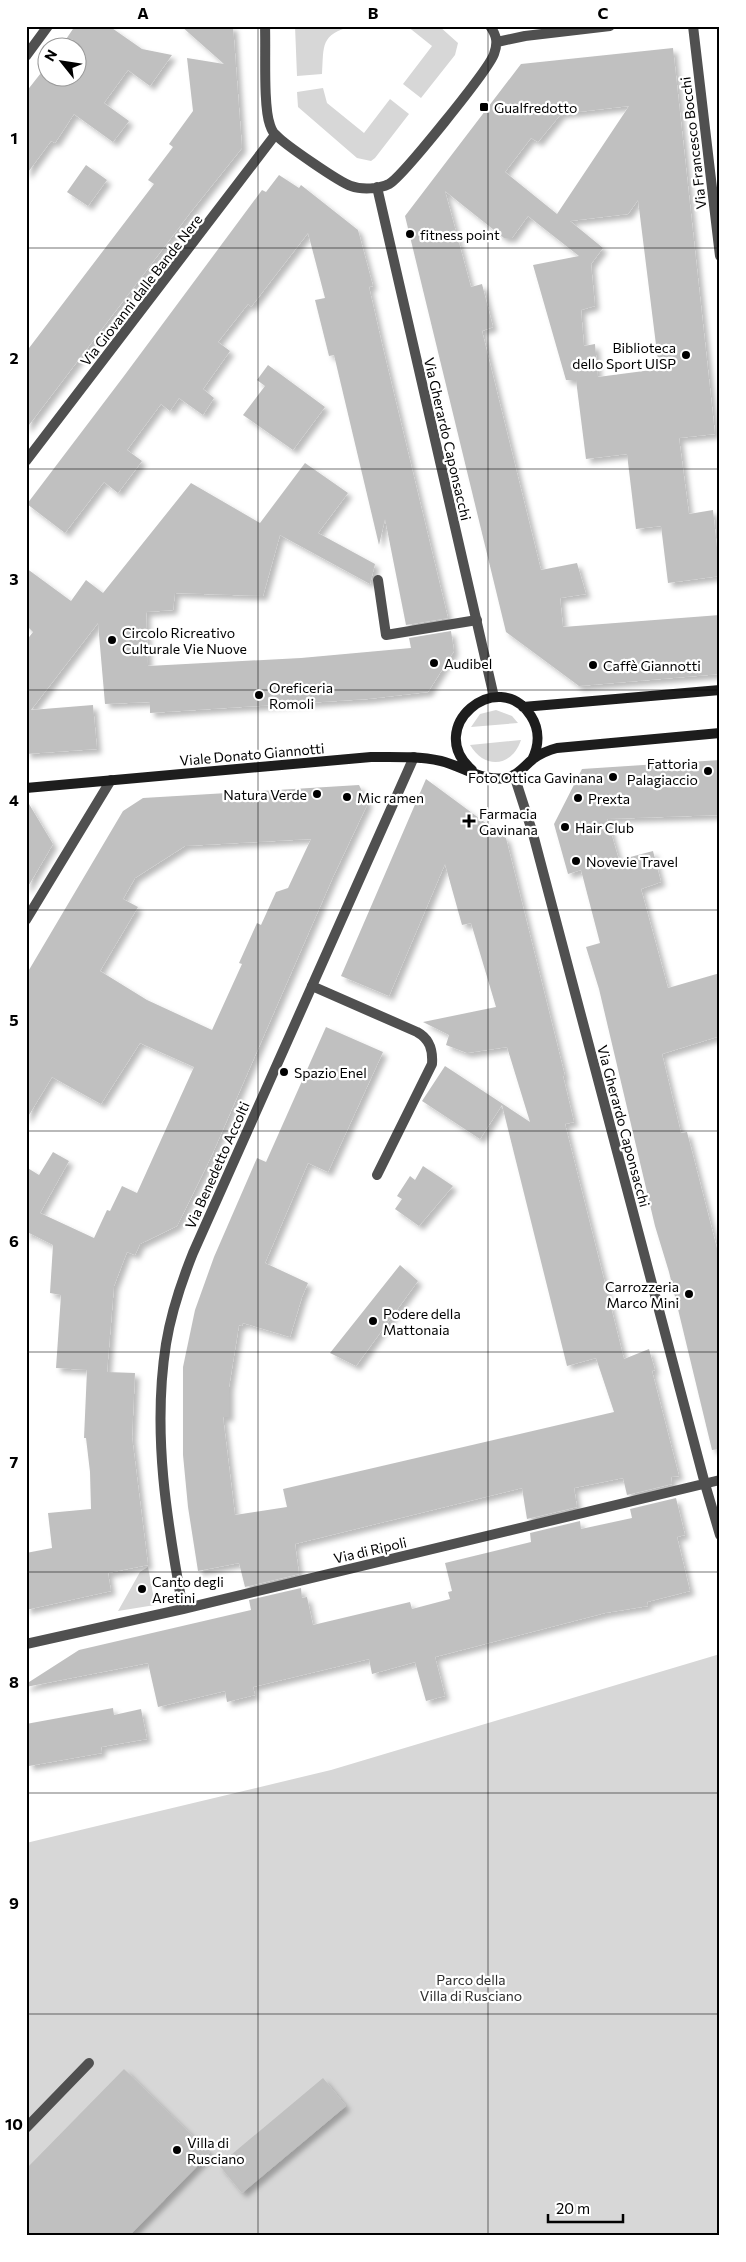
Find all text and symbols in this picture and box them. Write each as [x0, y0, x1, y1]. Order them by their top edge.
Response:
text: A [137, 3, 149, 22]
text: B [368, 3, 379, 22]
text: C [598, 3, 609, 22]
north arrow [38, 38, 88, 88]
text: N [40, 46, 60, 64]
street label: Via Francesco Bocchi [676, 76, 710, 210]
place label: Gualfredotto [494, 99, 577, 116]
marker: Gualfredotto [478, 101, 490, 113]
text: 1 [10, 128, 18, 147]
street label: Via Giovanni dalle Bande Nere [77, 211, 205, 369]
place label: fitness point [420, 226, 500, 243]
marker: fitness point [404, 228, 416, 240]
place label: Biblioteca dello Sport UISP [572, 339, 676, 372]
text: 2 [9, 348, 19, 367]
marker: Biblioteca dello Sport UISP [680, 349, 692, 361]
street label: Via Gherardo Caponsacchi [421, 356, 475, 522]
text: 3 [9, 569, 19, 588]
place label: Circolo Ricreativo Culturale Vie Nuove [122, 624, 247, 657]
marker: Circolo Ricreativo Culturale Vie Nuove [106, 634, 118, 646]
place label: Audibel [444, 655, 492, 672]
marker: Audibel [428, 657, 440, 669]
place label: Caffè Giannotti [603, 657, 701, 674]
marker: Caffè Giannotti [587, 659, 599, 671]
place label: Oreficeria Romoli [269, 679, 333, 712]
marker: Oreficeria Romoli [253, 689, 265, 701]
street label: Viale Donato Giannotti [179, 739, 325, 769]
place label: Fattoria Palagiaccio [627, 755, 698, 788]
marker: Fattoria Palagiaccio [702, 765, 714, 777]
place label: Foto Ottica Gavinana [468, 769, 603, 786]
marker: Foto Ottica Gavinana [607, 771, 619, 783]
place label: Natura Verde [223, 786, 307, 803]
marker: Natura Verde [311, 788, 323, 800]
place label: Mic ramen [357, 789, 424, 806]
text: 4 [9, 790, 19, 809]
place label: Prexta [588, 790, 630, 807]
marker: Mic ramen [341, 791, 353, 803]
marker: Prexta [572, 792, 584, 804]
place label: Farmacia Gavinana [479, 805, 538, 838]
marker: Farmacia Gavinana [463, 815, 475, 827]
place label: Hair Club [575, 819, 634, 836]
marker: Hair Club [559, 821, 571, 833]
place label: Novevie Travel [586, 853, 678, 870]
marker: Novevie Travel [570, 855, 582, 867]
text: 5 [9, 1010, 19, 1029]
street label: Via Gherardo Caponsacchi [594, 1043, 654, 1209]
place label: Spazio Enel [294, 1064, 367, 1081]
marker: Spazio Enel [278, 1066, 290, 1078]
street label: Via Benedetto Accolti [181, 1099, 253, 1231]
text: 6 [9, 1231, 19, 1250]
place label: Carrozzeria Marco Mini [605, 1278, 679, 1311]
marker: Carrozzeria Marco Mini [683, 1288, 695, 1300]
place label: Podere della Mattonaia [383, 1305, 461, 1338]
marker: Podere della Mattonaia [367, 1315, 379, 1327]
text: 7 [10, 1452, 19, 1471]
street label: Via di Ripoli [332, 1533, 408, 1567]
place label: Canto degli Aretini [152, 1573, 224, 1606]
marker: Canto degli Aretini [136, 1583, 148, 1595]
text: 8 [9, 1672, 19, 1691]
text: 9 [9, 1893, 19, 1912]
park label: Parco della Villa di Rusciano [420, 1971, 522, 2004]
text: 10 [5, 2114, 23, 2133]
place label: Villa di Rusciano [187, 2134, 245, 2167]
marker: Villa di Rusciano [171, 2144, 183, 2156]
scale bar [548, 2192, 624, 2224]
text: 20 m [556, 2199, 590, 2217]

